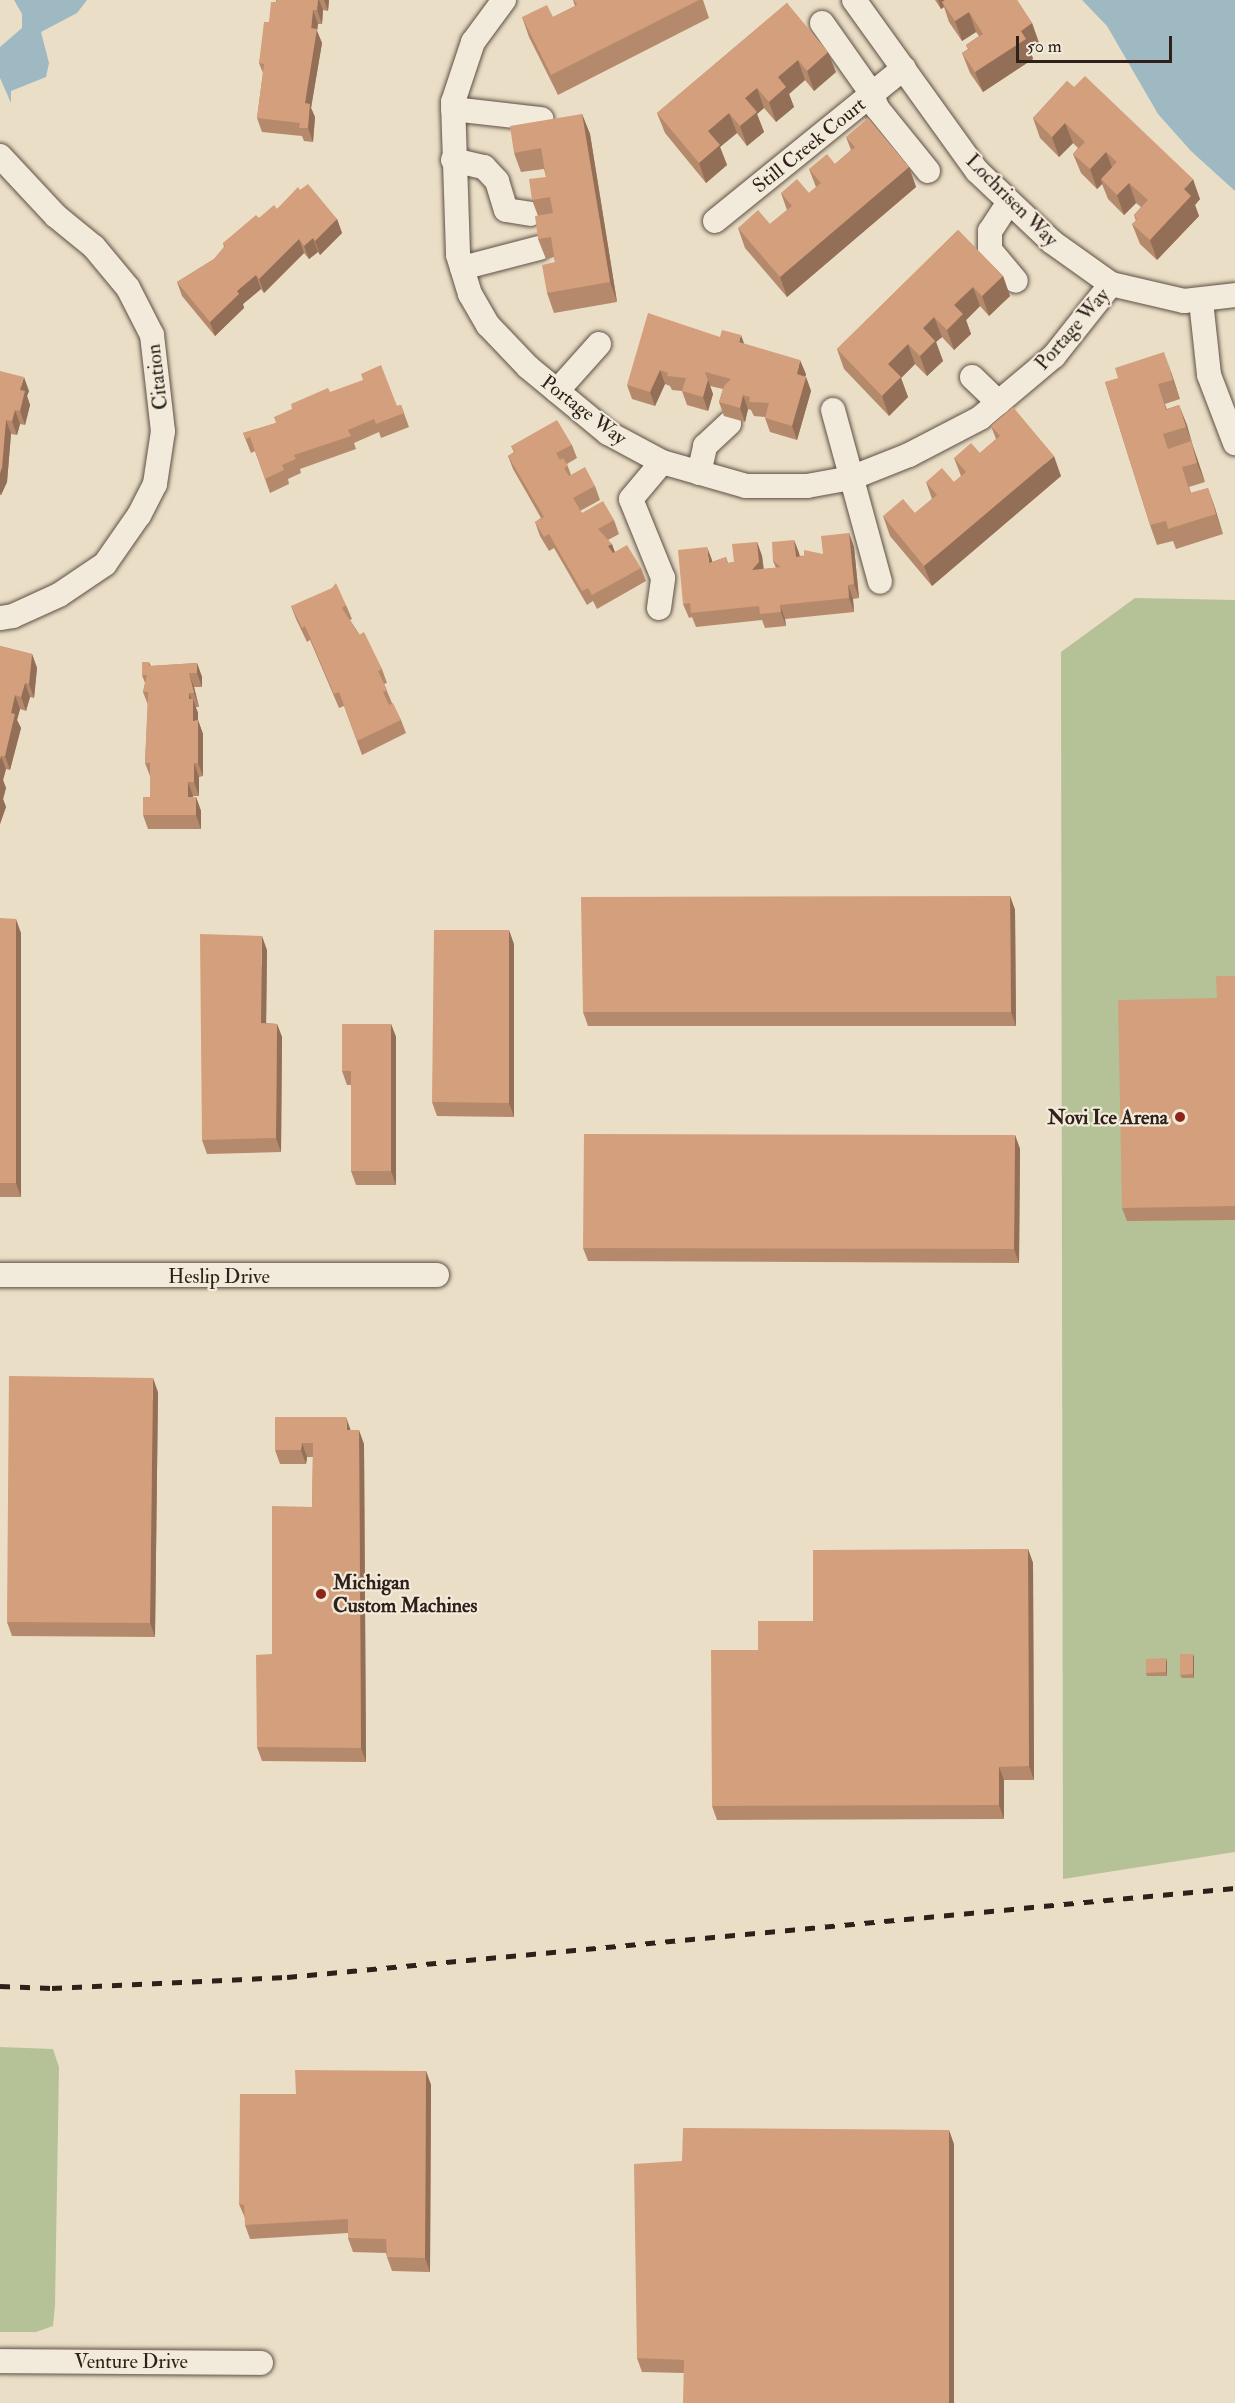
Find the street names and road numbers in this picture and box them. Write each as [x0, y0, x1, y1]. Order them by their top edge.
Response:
street label: Still Creek Court [748, 92, 870, 198]
street label: Lochrisen Way [961, 149, 1063, 251]
street label: Portage Way [1030, 283, 1114, 375]
street label: Citation [141, 343, 173, 411]
street label: Portage Way [537, 370, 631, 450]
street label: Heslip Drive [168, 1264, 270, 1288]
street label: Venture Drive [74, 2349, 188, 2373]

